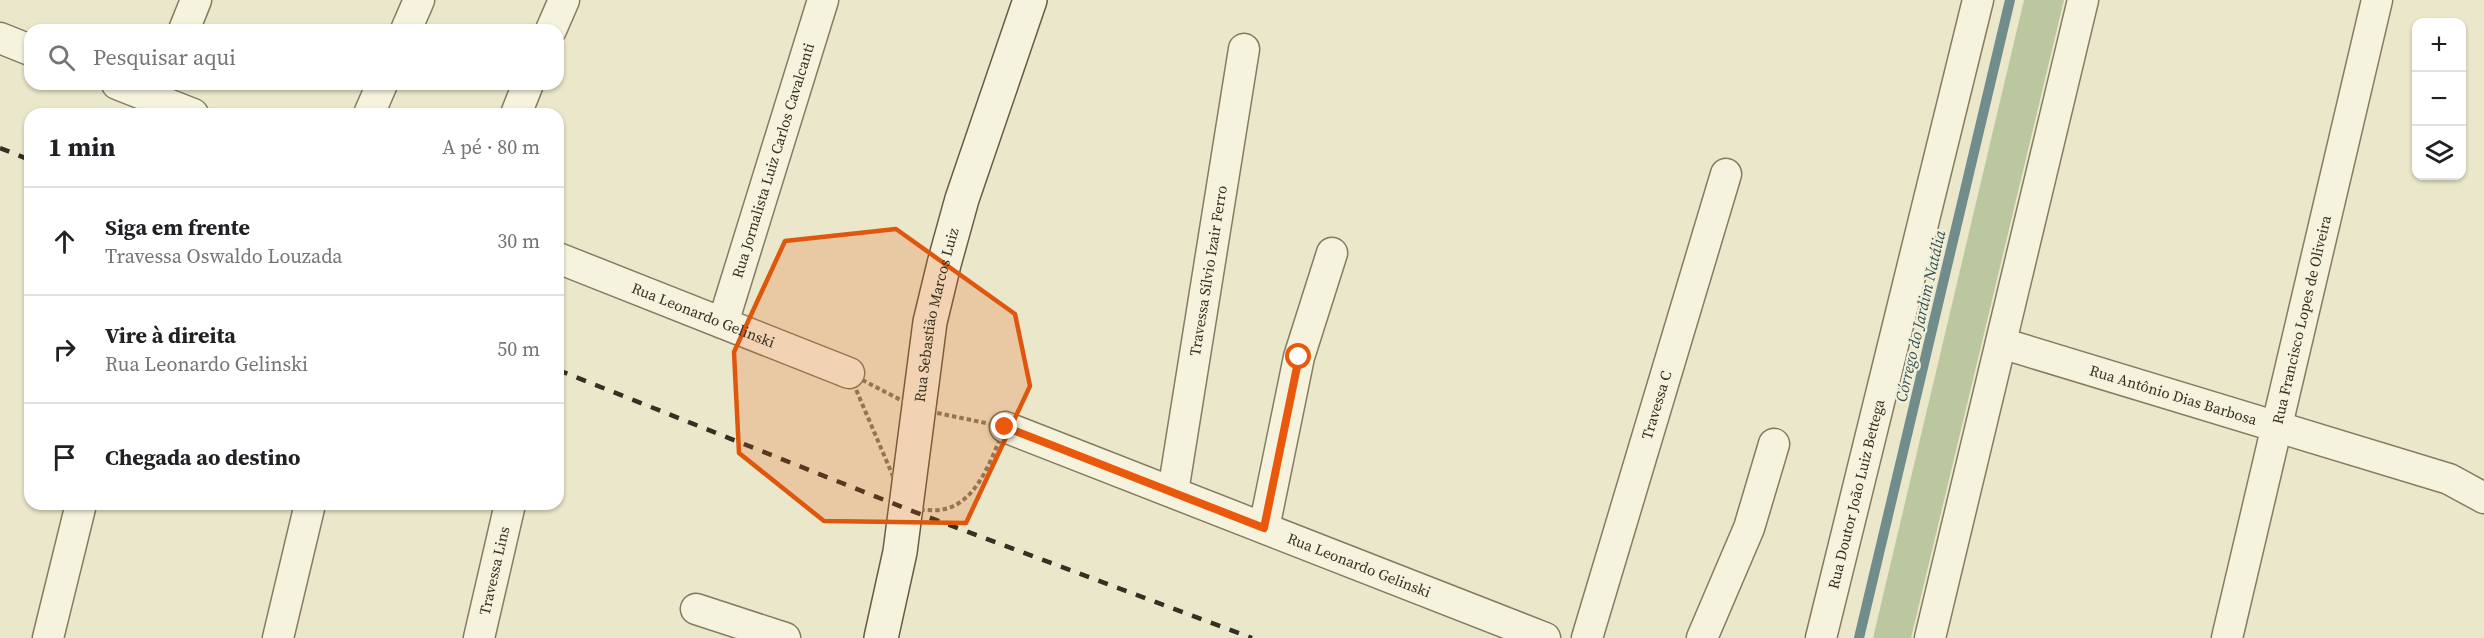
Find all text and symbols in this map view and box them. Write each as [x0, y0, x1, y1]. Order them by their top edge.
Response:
map controls [2412, 18, 2466, 180]
button: + [2412, 18, 2466, 72]
search box [24, 24, 564, 90]
street label: Rua Jornalista Luiz Carlos Cavalcanti [726, 40, 819, 281]
icon: search [45, 41, 78, 74]
text: Pesquisar aqui [93, 42, 236, 72]
button: − [2412, 72, 2466, 126]
button: layers [2412, 126, 2466, 180]
text: 1 min [48, 129, 115, 165]
text: A pé · 80 m [442, 133, 540, 161]
street label: Travessa Sílvio Izair Ferro [1184, 184, 1232, 358]
text: Siga em frente [105, 212, 250, 242]
street label: Rua Francisco Lopes de Oliveira [2267, 213, 2336, 426]
icon: ahead [48, 225, 81, 258]
street label: Rua Sebastião Marcos Luiz [909, 225, 964, 403]
text: 30 m [497, 227, 540, 255]
water label: Córrego do Jardim Natália [1890, 227, 1951, 404]
text: Travessa Oswaldo Louzada [105, 242, 342, 270]
street label: Rua Leonardo Gelinski [629, 277, 778, 353]
text: Vire à direita [105, 320, 236, 350]
icon: right [48, 333, 81, 366]
text: 50 m [497, 335, 540, 363]
route start [1285, 343, 1311, 369]
text: Rua Leonardo Gelinski [105, 350, 308, 378]
street label: Rua Antônio Dias Barbosa [2087, 359, 2260, 430]
street label: Travessa C [1636, 368, 1676, 442]
street label: Rua Doutor João Luiz Bettega [1822, 397, 1889, 591]
route end [991, 413, 1017, 439]
icon: arrive [48, 441, 81, 474]
text: Chegada ao destino [105, 442, 300, 472]
street label: Travessa Lins [474, 524, 514, 617]
street label: Rua Leonardo Gelinski [1284, 527, 1434, 602]

